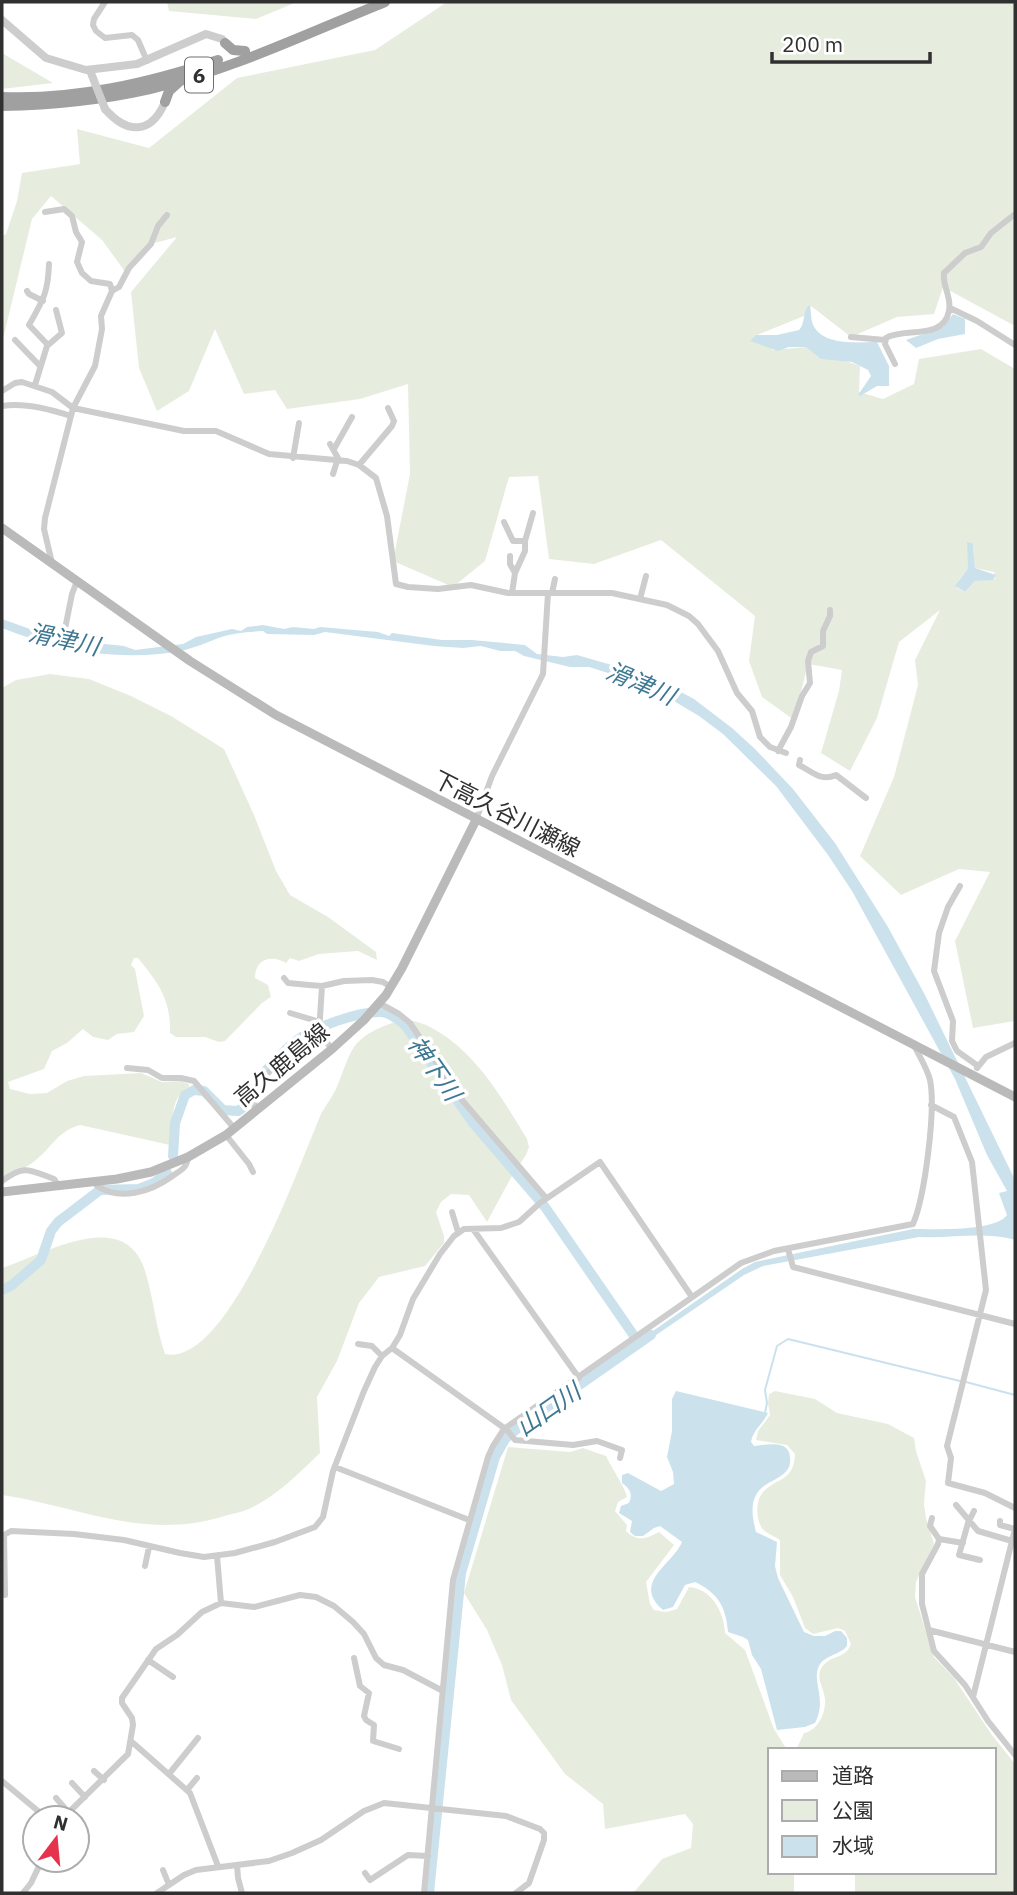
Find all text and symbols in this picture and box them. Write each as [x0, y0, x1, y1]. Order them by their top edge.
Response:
scale bar [772, 21, 930, 65]
text: 200 m [782, 30, 843, 58]
road number: 6 [185, 57, 213, 92]
water label: 滑津川 [25, 616, 105, 663]
water label: 滑津川 [602, 654, 683, 713]
street label: 下高久谷川瀬線 [428, 763, 586, 863]
street label: 高久鹿島線 [227, 1016, 335, 1112]
water label: 神下川 [401, 1029, 470, 1109]
water label: 山口川 [509, 1374, 589, 1443]
legend [768, 1748, 996, 1874]
text: 道路 [832, 1761, 874, 1789]
text: 公園 [832, 1796, 874, 1824]
north arrow [21, 1804, 91, 1874]
text: N [51, 1809, 71, 1836]
text: 水域 [832, 1831, 874, 1859]

